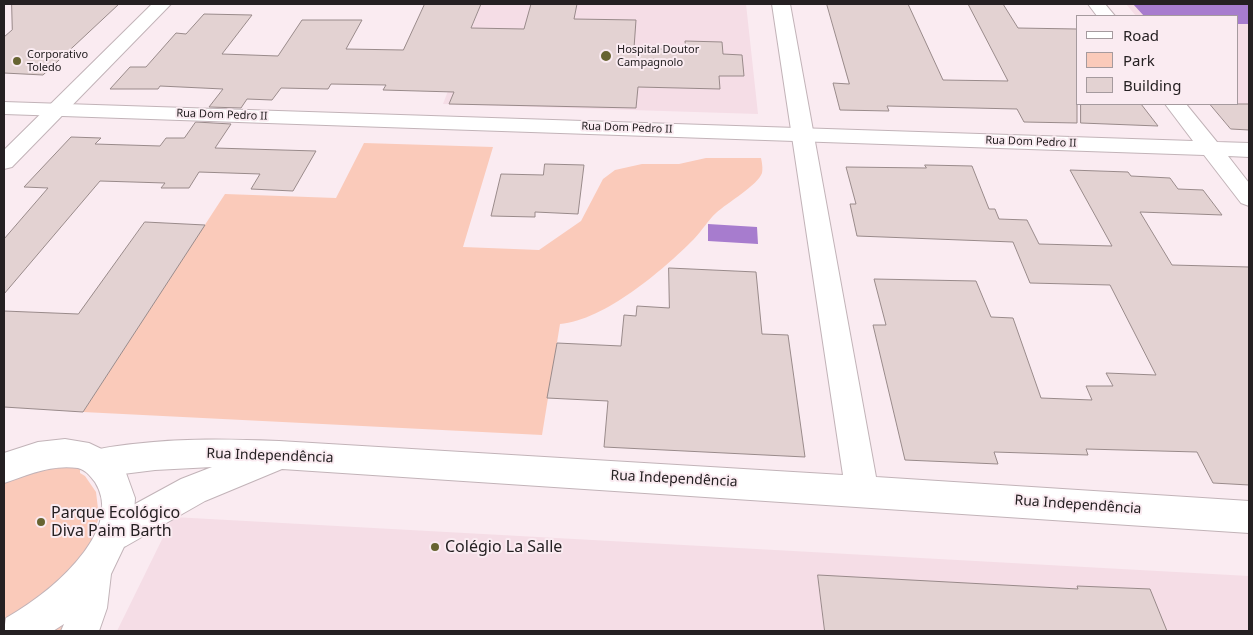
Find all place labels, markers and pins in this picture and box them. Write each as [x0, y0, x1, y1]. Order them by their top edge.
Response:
place label: Hospital Doutor Campagnolo [617, 43, 699, 69]
place label: Corporativo Toledo [27, 48, 88, 74]
marker: Hospital Doutor Campagnolo [599, 49, 613, 63]
marker: Corporativo Toledo [11, 55, 23, 67]
place label: Parque Ecológico Diva Paim Barth [51, 503, 180, 541]
marker: Parque Ecológico Diva Paim Barth [35, 516, 47, 528]
place label: Colégio La Salle [445, 537, 562, 557]
marker: Colégio La Salle [429, 541, 441, 553]

